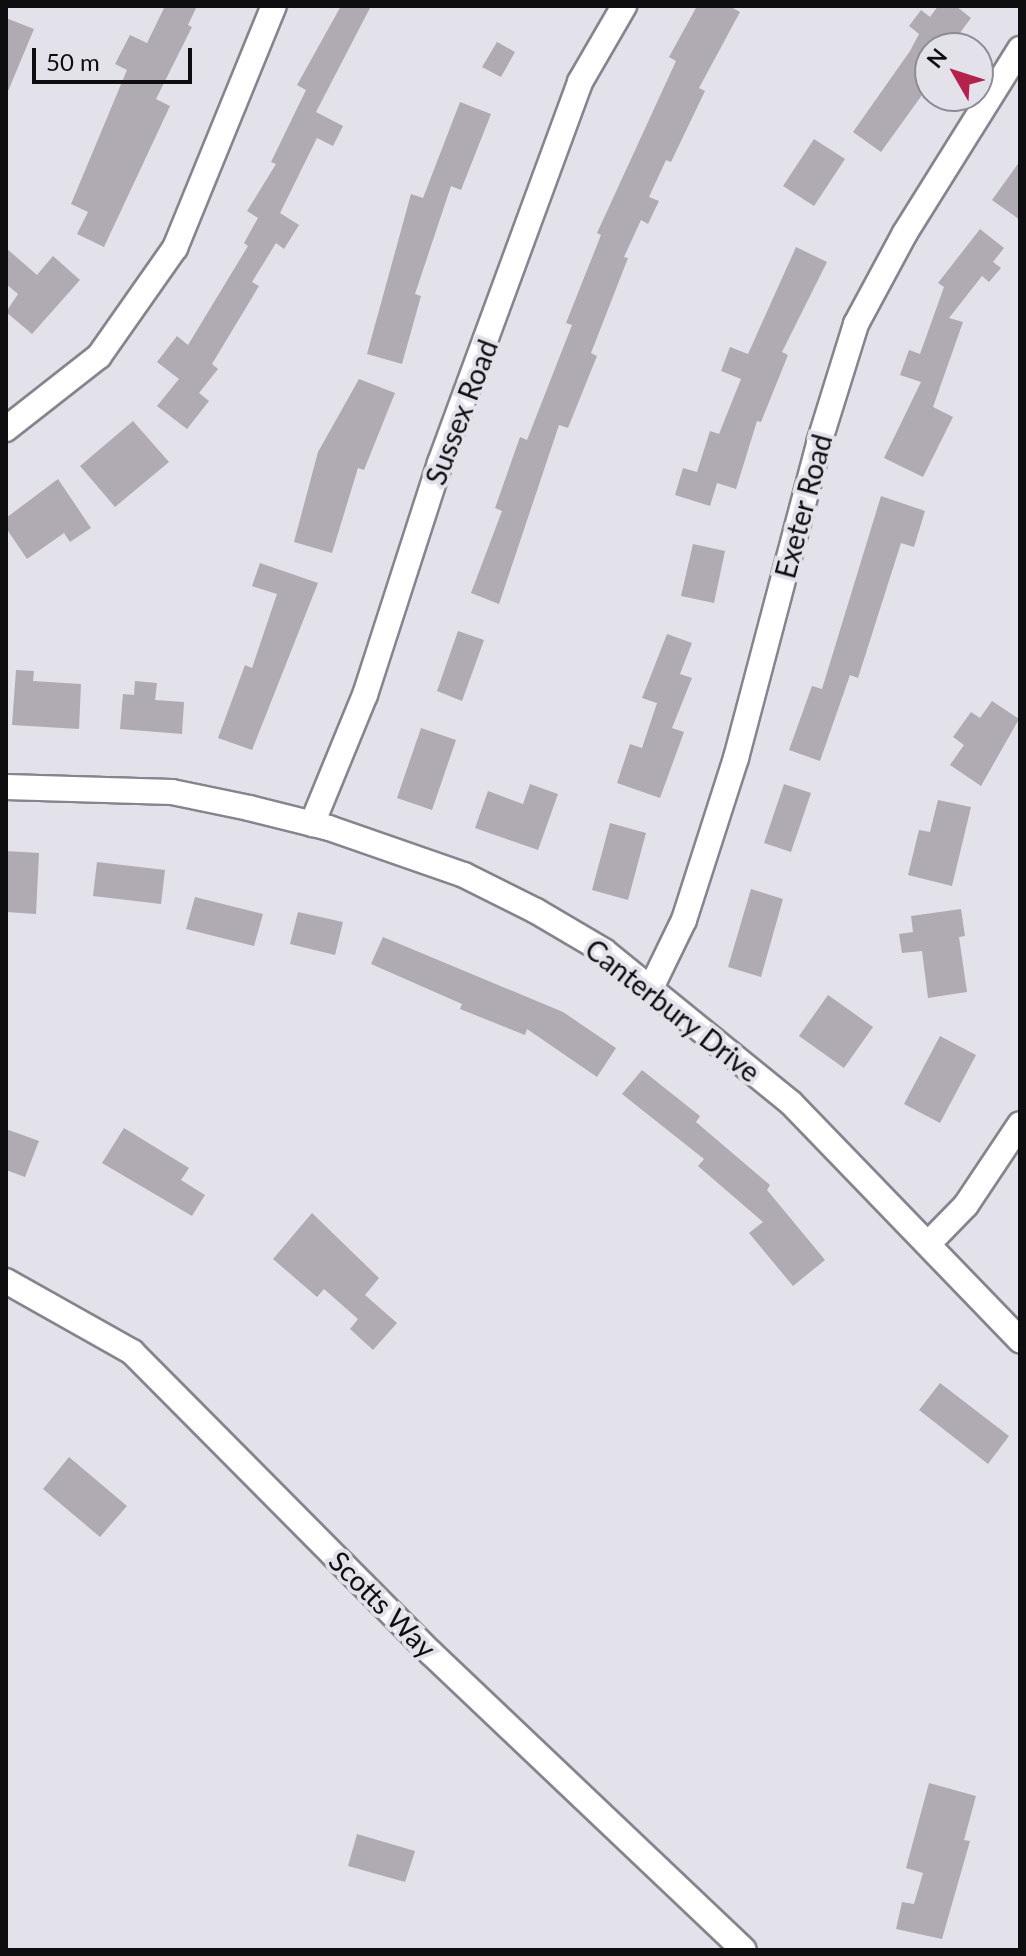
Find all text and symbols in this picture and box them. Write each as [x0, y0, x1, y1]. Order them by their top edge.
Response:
scale bar [36, 32, 196, 82]
north arrow [914, 32, 994, 112]
text: N [921, 43, 952, 73]
text: 50 m [46, 47, 100, 76]
street label: Sussex Road [418, 335, 504, 489]
street label: Exeter Road [768, 430, 838, 582]
street label: Canterbury Drive [579, 931, 767, 1089]
street label: Scotts Way [322, 1543, 444, 1665]

